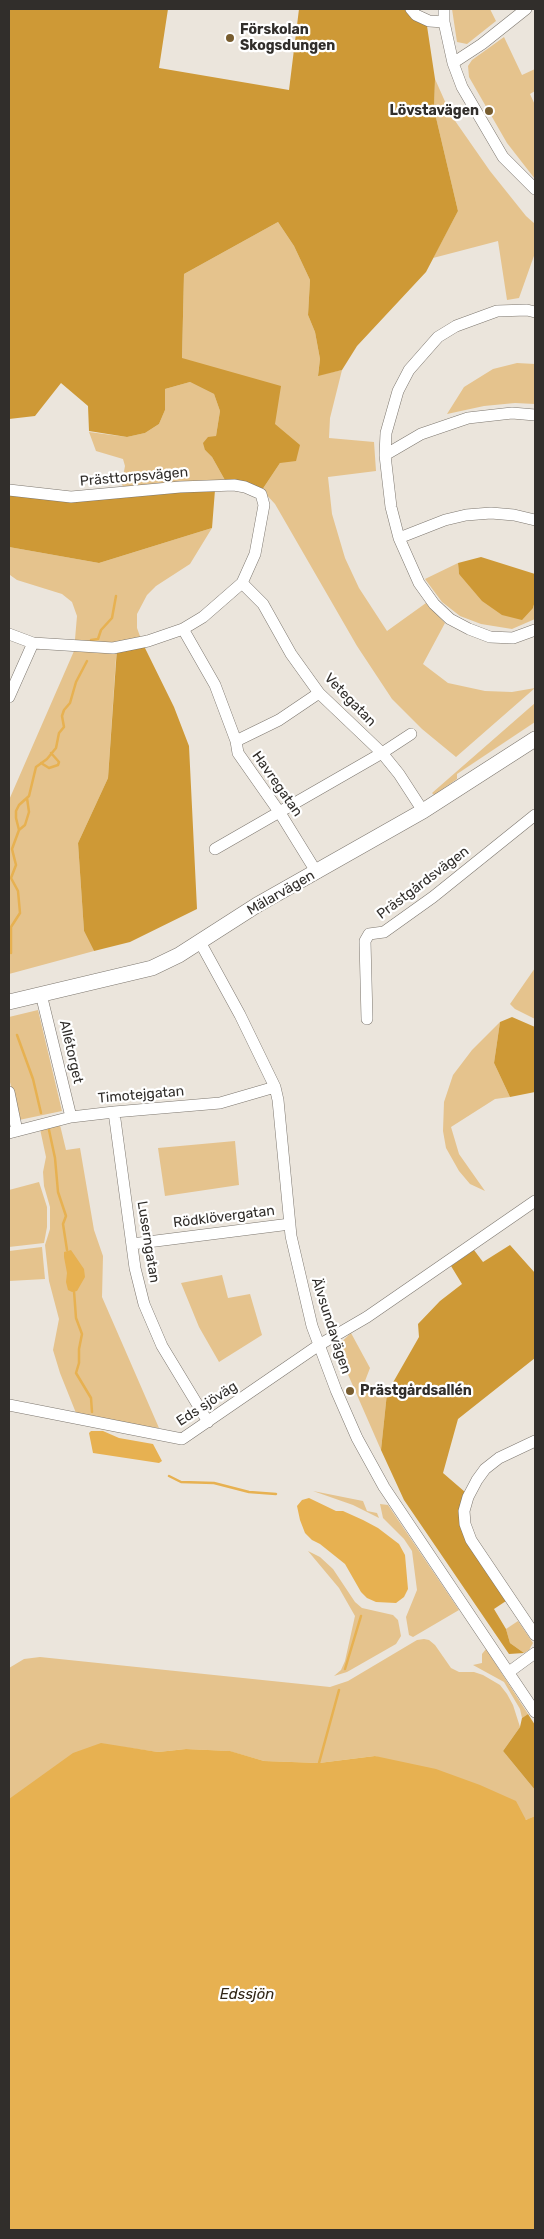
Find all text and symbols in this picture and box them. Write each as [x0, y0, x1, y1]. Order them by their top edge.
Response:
place label: Förskolan Skogsdungen [240, 22, 335, 54]
marker: Förskolan Skogsdungen [224, 32, 236, 44]
place label: Lövstavägen [390, 103, 479, 119]
marker: Lövstavägen [483, 105, 495, 117]
street label: Prästtorpsvägen [79, 464, 189, 490]
street label: Vetegatan [321, 670, 379, 730]
street label: Havregatan [248, 748, 306, 820]
street label: Prästgårdsvägen [374, 843, 472, 923]
street label: Mälarvägen [244, 867, 318, 919]
street label: Allétorget [56, 1019, 86, 1085]
street label: Timotejgatan [97, 1083, 185, 1107]
street label: Luserngatan [133, 1200, 163, 1284]
street label: Rödklövergatan [172, 1202, 276, 1232]
street label: Älvsundavägen [308, 1276, 354, 1376]
street label: Eds sjöväg [173, 1378, 241, 1430]
place label: Prästgårdsallén [360, 1383, 472, 1399]
marker: Prästgårdsallén [344, 1385, 356, 1397]
water label: Edssjön [220, 1986, 274, 2004]

